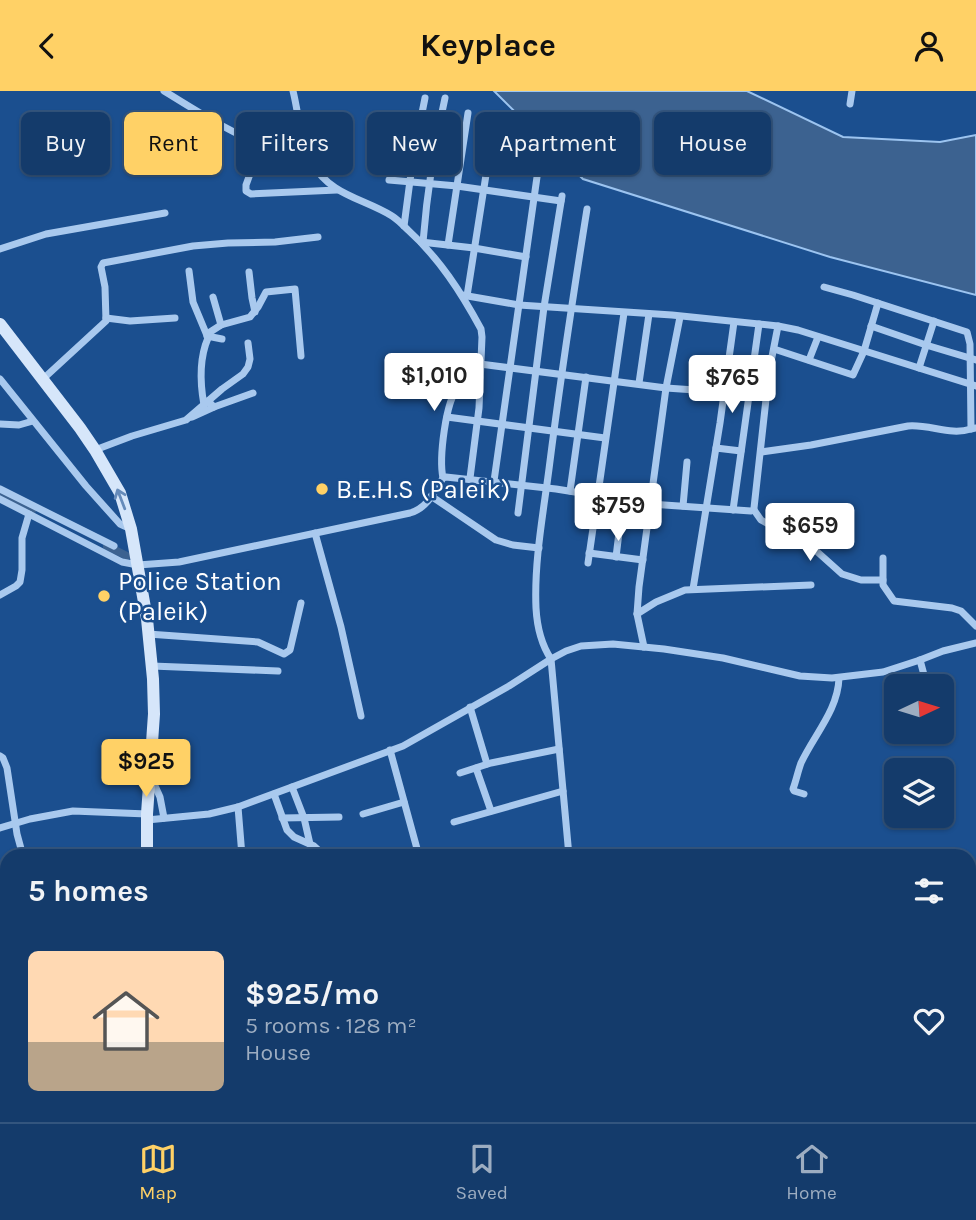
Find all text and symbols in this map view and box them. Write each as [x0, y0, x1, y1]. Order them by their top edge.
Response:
icon: back [28, 27, 66, 65]
text: Keyplace [420, 27, 556, 64]
icon: person [910, 27, 948, 65]
chip: Buy [21, 112, 110, 175]
chip: Rent [124, 112, 222, 175]
chip: Filters [236, 112, 353, 175]
chip: New [367, 112, 461, 175]
chip: Apartment [475, 112, 640, 175]
chip: House [654, 112, 771, 175]
pin: $1,010 [377, 353, 491, 413]
pin: $765 [691, 355, 773, 415]
text: $1,010 [400, 362, 468, 389]
text: $765 [705, 364, 759, 391]
place label: B.E.H.S (Paleik) [336, 474, 510, 505]
marker: B.E.H.S (Paleik) [314, 481, 330, 497]
pin: $759 [577, 483, 659, 543]
one-way arrow [114, 488, 126, 510]
text: $759 [591, 492, 645, 519]
pin: $659 [769, 503, 851, 563]
text: $659 [781, 512, 839, 539]
place label: Police Station (Paleik) [118, 566, 282, 627]
marker: Police Station (Paleik) [96, 588, 112, 604]
north arrow [884, 674, 954, 744]
map controls [884, 674, 954, 828]
pin: $925 [105, 739, 187, 799]
text: $925 [117, 748, 175, 775]
button: layers [884, 758, 954, 828]
icon: filters [910, 872, 948, 910]
text: 5 homes [28, 873, 149, 909]
text: $925/mo [245, 976, 379, 1012]
icon: home [84, 979, 168, 1063]
icon: heart [910, 1002, 948, 1040]
text: 5 rooms · 128 m² [245, 1012, 417, 1039]
text: House [245, 1039, 311, 1066]
tab: Map [139, 1140, 177, 1204]
tab: Saved [455, 1140, 508, 1204]
tab: Home [786, 1140, 837, 1204]

